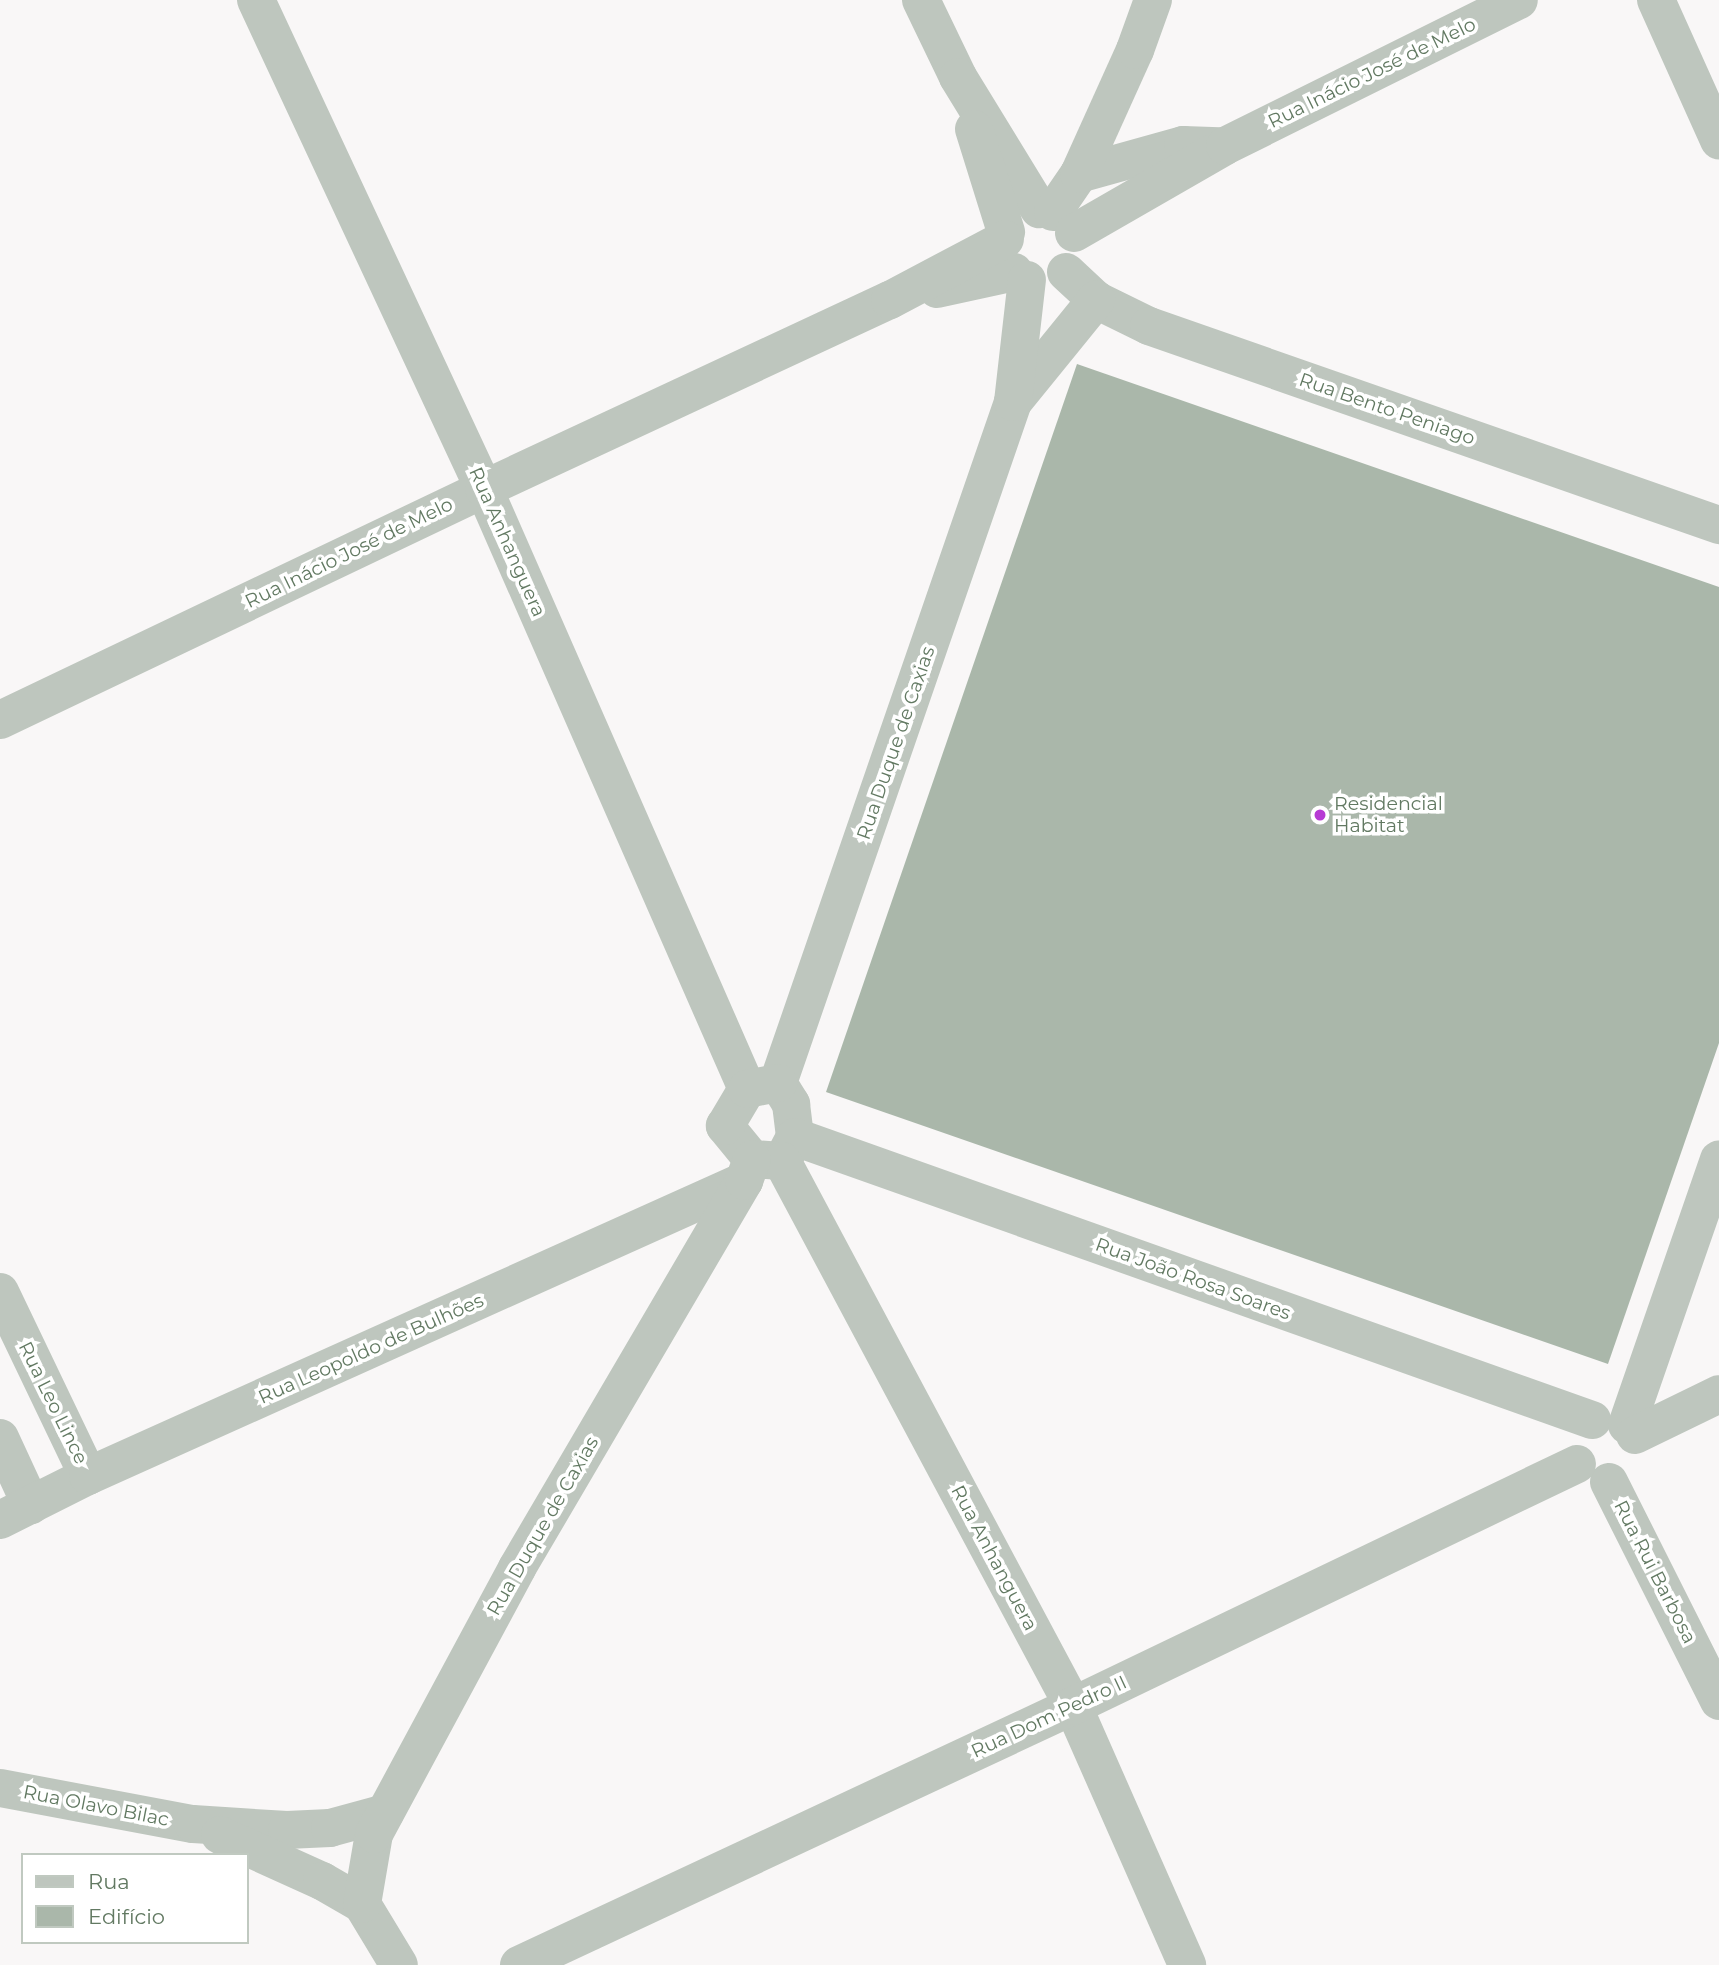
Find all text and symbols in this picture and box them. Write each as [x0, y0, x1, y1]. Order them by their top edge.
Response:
street label: Rua Inácio José de Melo [1264, 13, 1480, 133]
street label: Rua Bento Peniago [1296, 368, 1478, 450]
street label: Rua Anhanguera [464, 464, 550, 620]
street label: Rua Inácio José de Melo [241, 493, 457, 613]
street label: Rua Duque de Caxias [852, 643, 940, 843]
place label: Residencial Habitat [1334, 793, 1443, 837]
marker: Residencial Habitat [1312, 807, 1328, 823]
street label: Rua João Rosa Soares [1092, 1233, 1294, 1325]
street label: Rua Leopoldo de Bulhões [255, 1289, 487, 1409]
street label: Rua Leo Lince [14, 1338, 92, 1468]
street label: Rua Duque de Caxias [482, 1432, 604, 1620]
street label: Rua Anhanguera [946, 1481, 1042, 1635]
street label: Rua Rui Barbosa [1609, 1497, 1701, 1647]
street label: Rua Dom Pedro II [968, 1671, 1130, 1763]
street label: Rua Olavo Bilac [21, 1781, 171, 1831]
legend [21, 1853, 248, 1944]
text: Rua [88, 1869, 130, 1894]
text: Edifício [88, 1904, 165, 1929]

